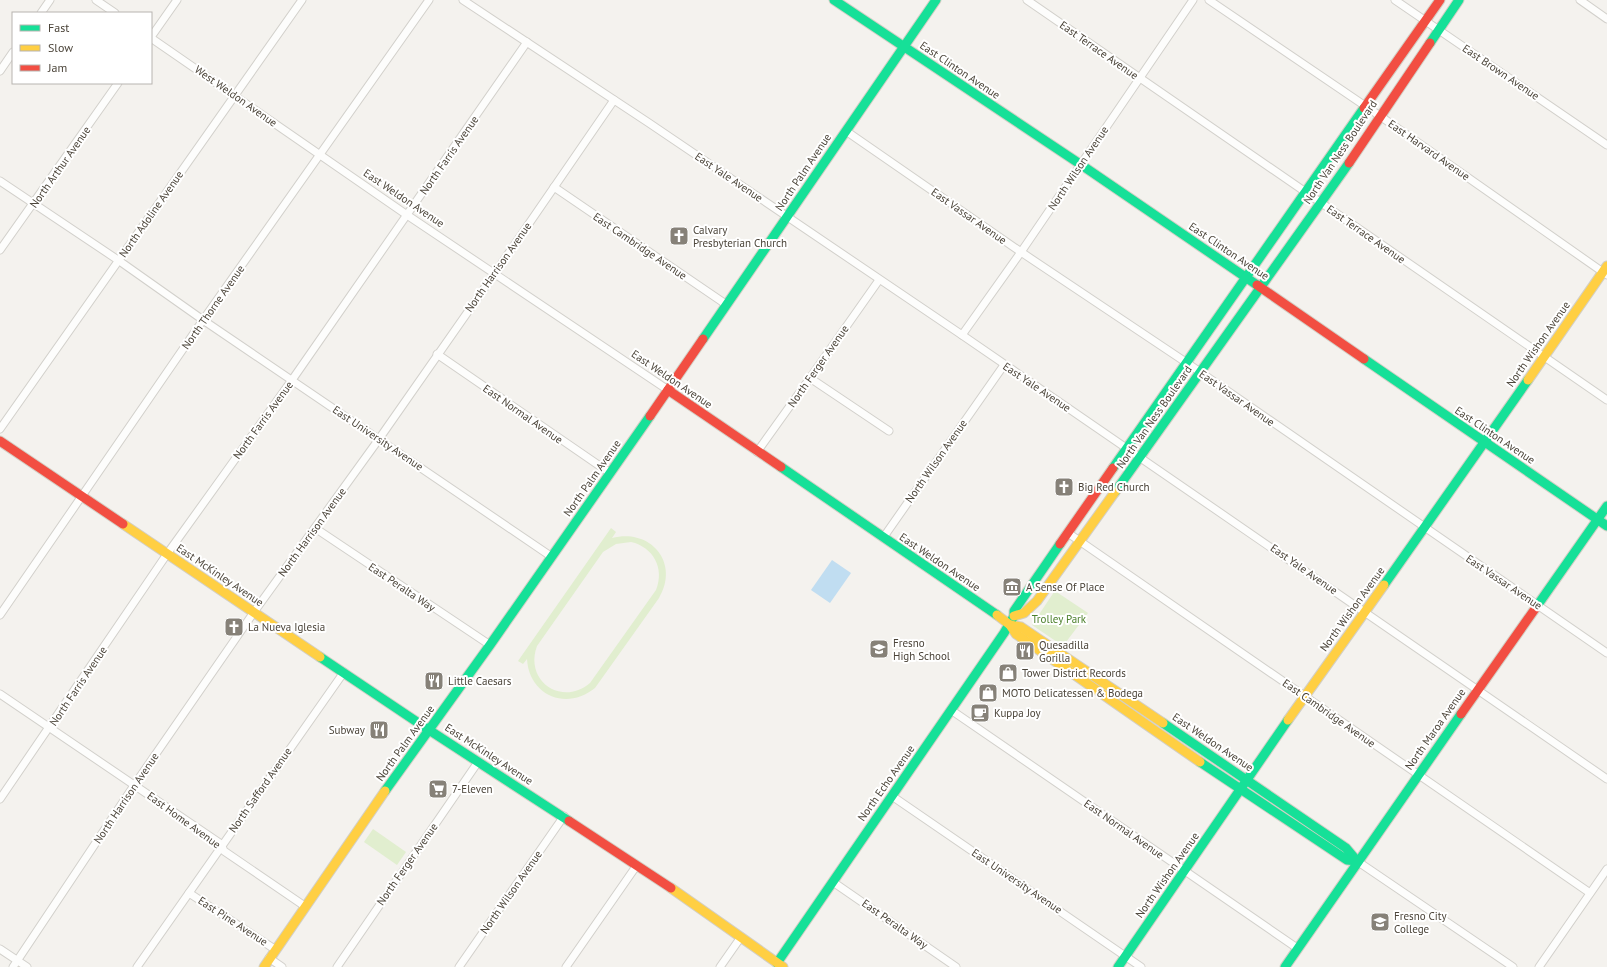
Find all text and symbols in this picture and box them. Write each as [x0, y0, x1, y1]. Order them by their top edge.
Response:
legend [12, 12, 152, 84]
street label: East Terrace Avenue [1057, 18, 1141, 83]
text: Fast [48, 20, 69, 35]
street label: East Clinton Avenue [917, 38, 1003, 102]
text: Slow [48, 40, 73, 55]
street label: East Brown Avenue [1460, 41, 1542, 103]
text: Jam [47, 60, 67, 75]
street label: West Weldon Avenue [192, 62, 280, 130]
street label: North Van Ness Boulevard [1300, 97, 1380, 207]
street label: North Farris Avenue [417, 112, 482, 197]
street label: East Harvard Avenue [1385, 117, 1473, 184]
street label: North Arthur Avenue [27, 123, 94, 211]
street label: North Wilson Avenue [1045, 123, 1112, 213]
street label: North Palm Avenue [772, 130, 834, 213]
street label: East Yale Avenue [692, 149, 766, 205]
street label: East Weldon Avenue [361, 166, 447, 230]
street label: North Adoline Avenue [116, 168, 186, 260]
street label: East Vassar Avenue [929, 185, 1010, 247]
street label: East Terrace Avenue [1324, 202, 1408, 267]
street label: East Cambridge Avenue [590, 209, 690, 283]
street label: North Harrison Avenue [462, 219, 535, 315]
street label: East Clinton Avenue [1186, 219, 1272, 283]
place label: Calvary Presbyterian Church [693, 223, 787, 250]
church icon: Calvary Presbyterian Church [668, 225, 690, 247]
street label: North Thorne Avenue [179, 262, 248, 352]
street label: North Wishon Avenue [1503, 298, 1573, 390]
street label: North Ferger Avenue [784, 322, 852, 410]
street label: East Weldon Avenue [629, 347, 715, 411]
street label: East Yale Avenue [1000, 359, 1074, 415]
street label: North Van Ness Boulevard [1113, 363, 1195, 471]
street label: East Vassar Avenue [1197, 367, 1278, 429]
street label: North Farris Avenue [230, 378, 296, 462]
street label: East Normal Avenue [480, 381, 566, 447]
street label: East University Avenue [330, 402, 426, 474]
street label: East Clinton Avenue [1452, 403, 1538, 467]
street label: North Wilson Avenue [902, 416, 970, 505]
street label: North Palm Avenue [560, 437, 624, 519]
church icon: Big Red Church [1053, 476, 1075, 498]
place label: Big Red Church [1078, 480, 1150, 494]
street label: North Harrison Avenue [275, 484, 349, 579]
street label: East Weldon Avenue [897, 530, 983, 594]
street label: East McKinley Avenue [174, 541, 267, 610]
street label: East Yale Avenue [1268, 541, 1341, 598]
street label: East Vassar Avenue [1463, 551, 1545, 613]
street label: East Peralta Way [366, 560, 439, 615]
street label: North Wishon Avenue [1317, 564, 1388, 654]
museum icon: A Sense Of Place [1001, 576, 1023, 598]
place label: A Sense Of Place [1026, 580, 1105, 594]
park label: Trolley Park [1032, 612, 1087, 626]
church icon: La Nueva Iglesia [223, 616, 245, 638]
place label: La Nueva Iglesia [248, 620, 325, 634]
place label: Fresno High School [893, 636, 951, 663]
school or university icon: Fresno High School [868, 638, 890, 660]
place label: Quesadilla Gorilla [1039, 638, 1089, 665]
restaurant icon: Quesadilla Gorilla [1014, 640, 1036, 662]
street label: North Farris Avenue [46, 643, 110, 729]
shop icon: Tower District Records [997, 662, 1019, 684]
place label: Tower District Records [1022, 666, 1126, 680]
restaurant icon: Little Caesars [423, 670, 445, 692]
place label: Little Caesars [448, 674, 512, 688]
street label: East Cambridge Avenue [1280, 676, 1378, 751]
shop icon: MOTO Delicatessen & Bodega [977, 682, 999, 704]
street label: North Maroa Avenue [1402, 685, 1469, 772]
place label: MOTO Delicatessen & Bodega [1002, 686, 1143, 700]
street label: North Palm Avenue [373, 702, 437, 784]
cafe icon: Kuppa Joy [969, 702, 991, 724]
place label: Kuppa Joy [994, 706, 1042, 720]
street label: East Weldon Avenue [1170, 710, 1256, 774]
restaurant icon: Subway [368, 719, 390, 741]
street label: East McKinley Avenue [442, 720, 536, 788]
place label: Subway [329, 723, 366, 737]
street label: North Echo Avenue [855, 742, 918, 824]
street label: North Safford Avenue [225, 744, 295, 835]
street label: North Harrison Avenue [90, 749, 162, 846]
supermarket icon: 7-Eleven [427, 778, 449, 800]
place label: 7-Eleven [452, 782, 493, 796]
street label: East Home Avenue [145, 789, 224, 852]
street label: East Normal Avenue [1081, 796, 1167, 862]
street label: North Ferger Avenue [373, 820, 441, 908]
street label: North Wishon Avenue [1132, 829, 1202, 921]
street label: East University Avenue [969, 845, 1065, 917]
street label: North Wilson Avenue [477, 847, 545, 936]
street label: East Pine Avenue [196, 893, 271, 949]
street label: East Peralta Way [859, 896, 931, 952]
place label: Fresno City College [1394, 909, 1447, 936]
school or university icon: Fresno City College [1369, 911, 1391, 933]

